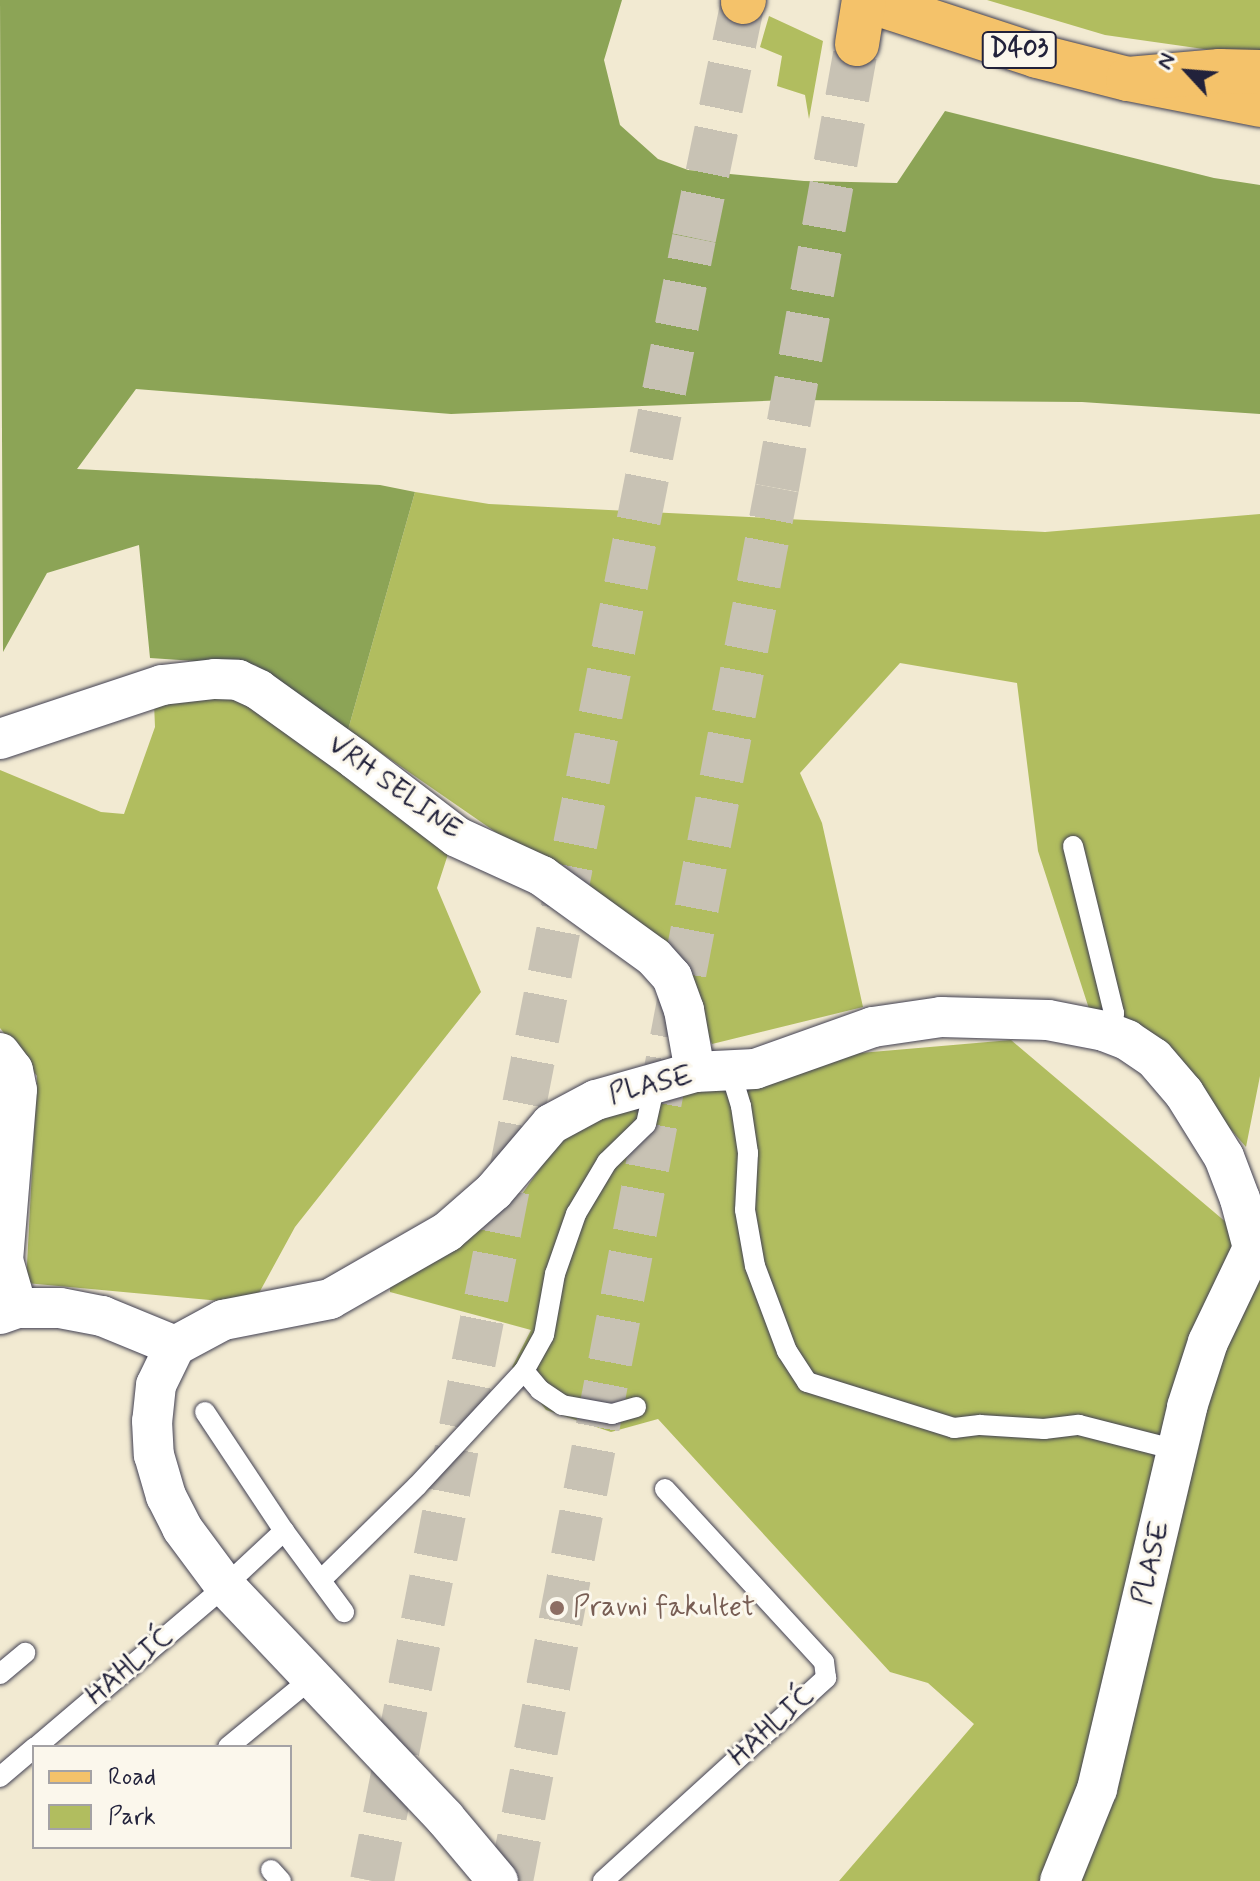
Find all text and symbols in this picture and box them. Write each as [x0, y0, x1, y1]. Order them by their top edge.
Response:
road number: D403 [981, 28, 1057, 72]
north arrow [1148, 32, 1228, 112]
text: N [1151, 49, 1182, 74]
street label: VRH SELINE [321, 728, 467, 848]
street label: PLASE [606, 1059, 696, 1113]
street label: PLASE [1126, 1518, 1178, 1608]
place label: Pravni fakultet [573, 1591, 752, 1625]
marker: Pravni fakultet [548, 1599, 566, 1617]
street label: HAHLIĆ [80, 1621, 180, 1713]
street label: HAHLIĆ [722, 1680, 822, 1774]
legend [32, 1745, 292, 1849]
text: Road [108, 1762, 156, 1793]
text: Park [108, 1802, 156, 1833]

